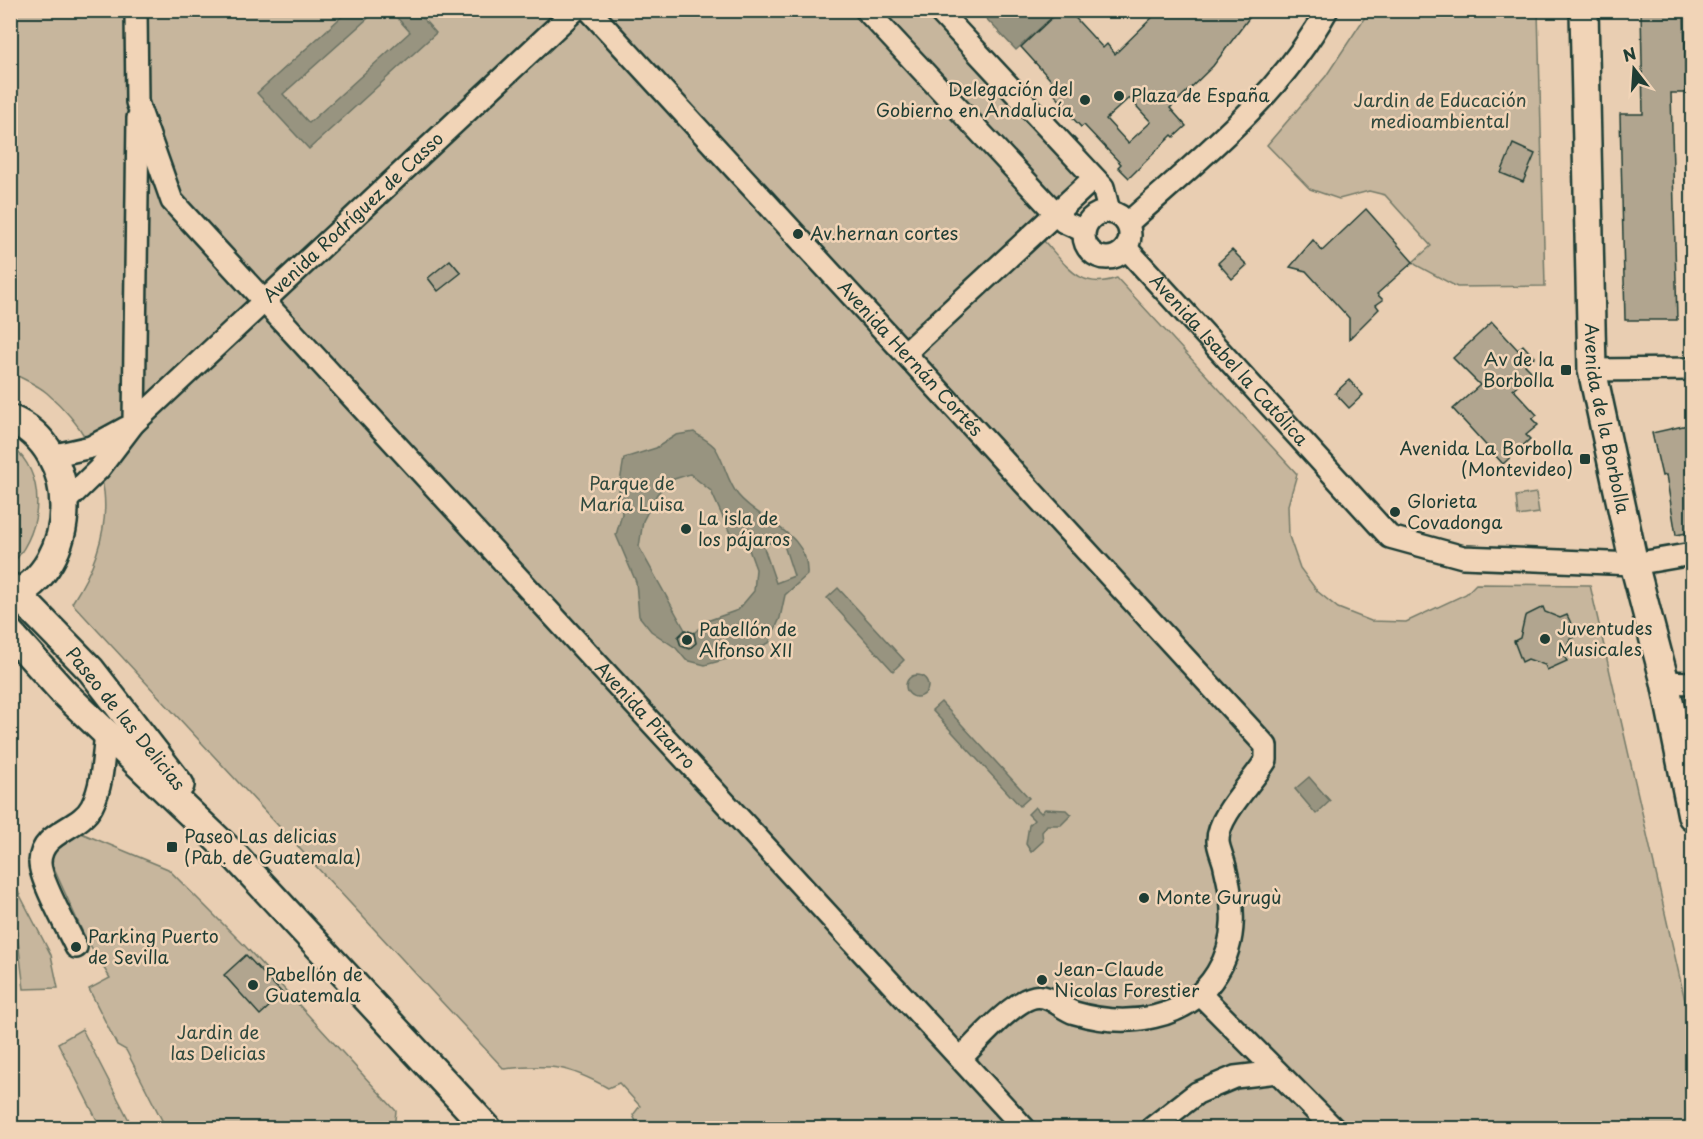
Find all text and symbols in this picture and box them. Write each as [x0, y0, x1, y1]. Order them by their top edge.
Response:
north arrow [1604, 39, 1664, 99]
text: N [1620, 40, 1639, 67]
place label: Delegación del Gobierno en Andalucía [876, 75, 1074, 123]
place label: Plaza de España [1131, 81, 1270, 108]
park label: Jardin de Educación medioambiental [1353, 86, 1527, 134]
marker: Plaza de España [1112, 89, 1126, 103]
marker: Delegación del Gobierno en Andalucía [1078, 93, 1092, 107]
street label: Avenida Rodríguez de Casso [256, 125, 449, 308]
place label: Av.hernan cortes [810, 219, 958, 246]
marker: Av.hernan cortes [791, 227, 805, 241]
street label: Avenida Isabel la Católica [1144, 267, 1316, 452]
street label: Avenida Hernán Cortés [832, 274, 990, 442]
street label: Avenida de la Borbolla [1579, 323, 1638, 517]
place label: Av de la Borbolla [1483, 345, 1555, 393]
marker: Av de la Borbolla [1559, 363, 1573, 377]
place label: Avenida La Borbolla (Montevideo) [1399, 434, 1574, 482]
marker: Avenida La Borbolla (Montevideo) [1578, 452, 1592, 466]
park label: Parque de María Luisa [580, 469, 685, 517]
place label: Glorieta Covadonga [1407, 487, 1503, 535]
place label: La isla de los pájaros [698, 504, 790, 552]
marker: Glorieta Covadonga [1388, 505, 1402, 519]
marker: La isla de los pájaros [679, 522, 693, 536]
place label: Juventudes Musicales [1557, 614, 1652, 662]
place label: Pabellón de Alfonso XII [699, 615, 797, 663]
marker: Juventudes Musicales [1538, 632, 1552, 646]
marker: Pabellón de Alfonso XII [680, 633, 694, 647]
street label: Paseo de las Delicias [60, 641, 193, 796]
street label: Avenida Pizarro [590, 655, 703, 774]
place label: Paseo Las delicias (Pab. de Guatemala) [184, 822, 361, 870]
marker: Paseo Las delicias (Pab. de Guatemala) [165, 840, 179, 854]
place label: Monte Gurugù [1156, 883, 1282, 910]
marker: Monte Gurugù [1137, 891, 1151, 905]
place label: Parking Puerto de Sevilla [88, 922, 219, 970]
marker: Parking Puerto de Sevilla [69, 940, 83, 954]
place label: Jean-Claude Nicolas Forestier [1054, 955, 1200, 1003]
place label: Pabellón de Guatemala [265, 960, 363, 1008]
marker: Jean-Claude Nicolas Forestier [1035, 973, 1049, 987]
marker: Pabellón de Guatemala [246, 978, 260, 992]
park label: Jardin de las Delicias [170, 1018, 266, 1066]

